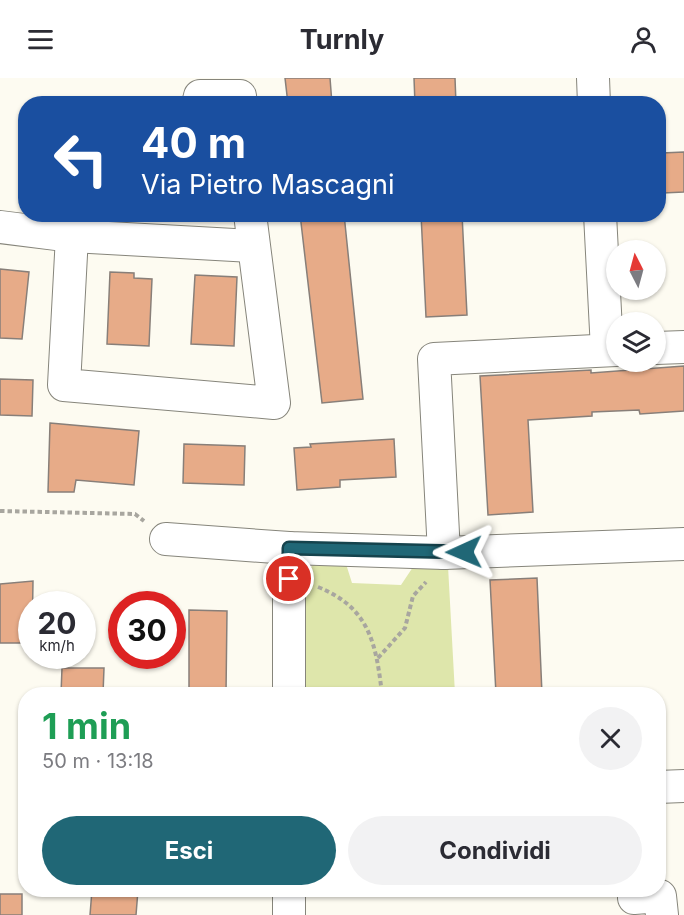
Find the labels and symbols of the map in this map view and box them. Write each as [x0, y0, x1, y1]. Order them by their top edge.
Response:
north arrow [606, 240, 666, 300]
position arrow [432, 520, 496, 584]
pin [263, 553, 314, 604]
speed limit sign: 30 [108, 591, 186, 669]

